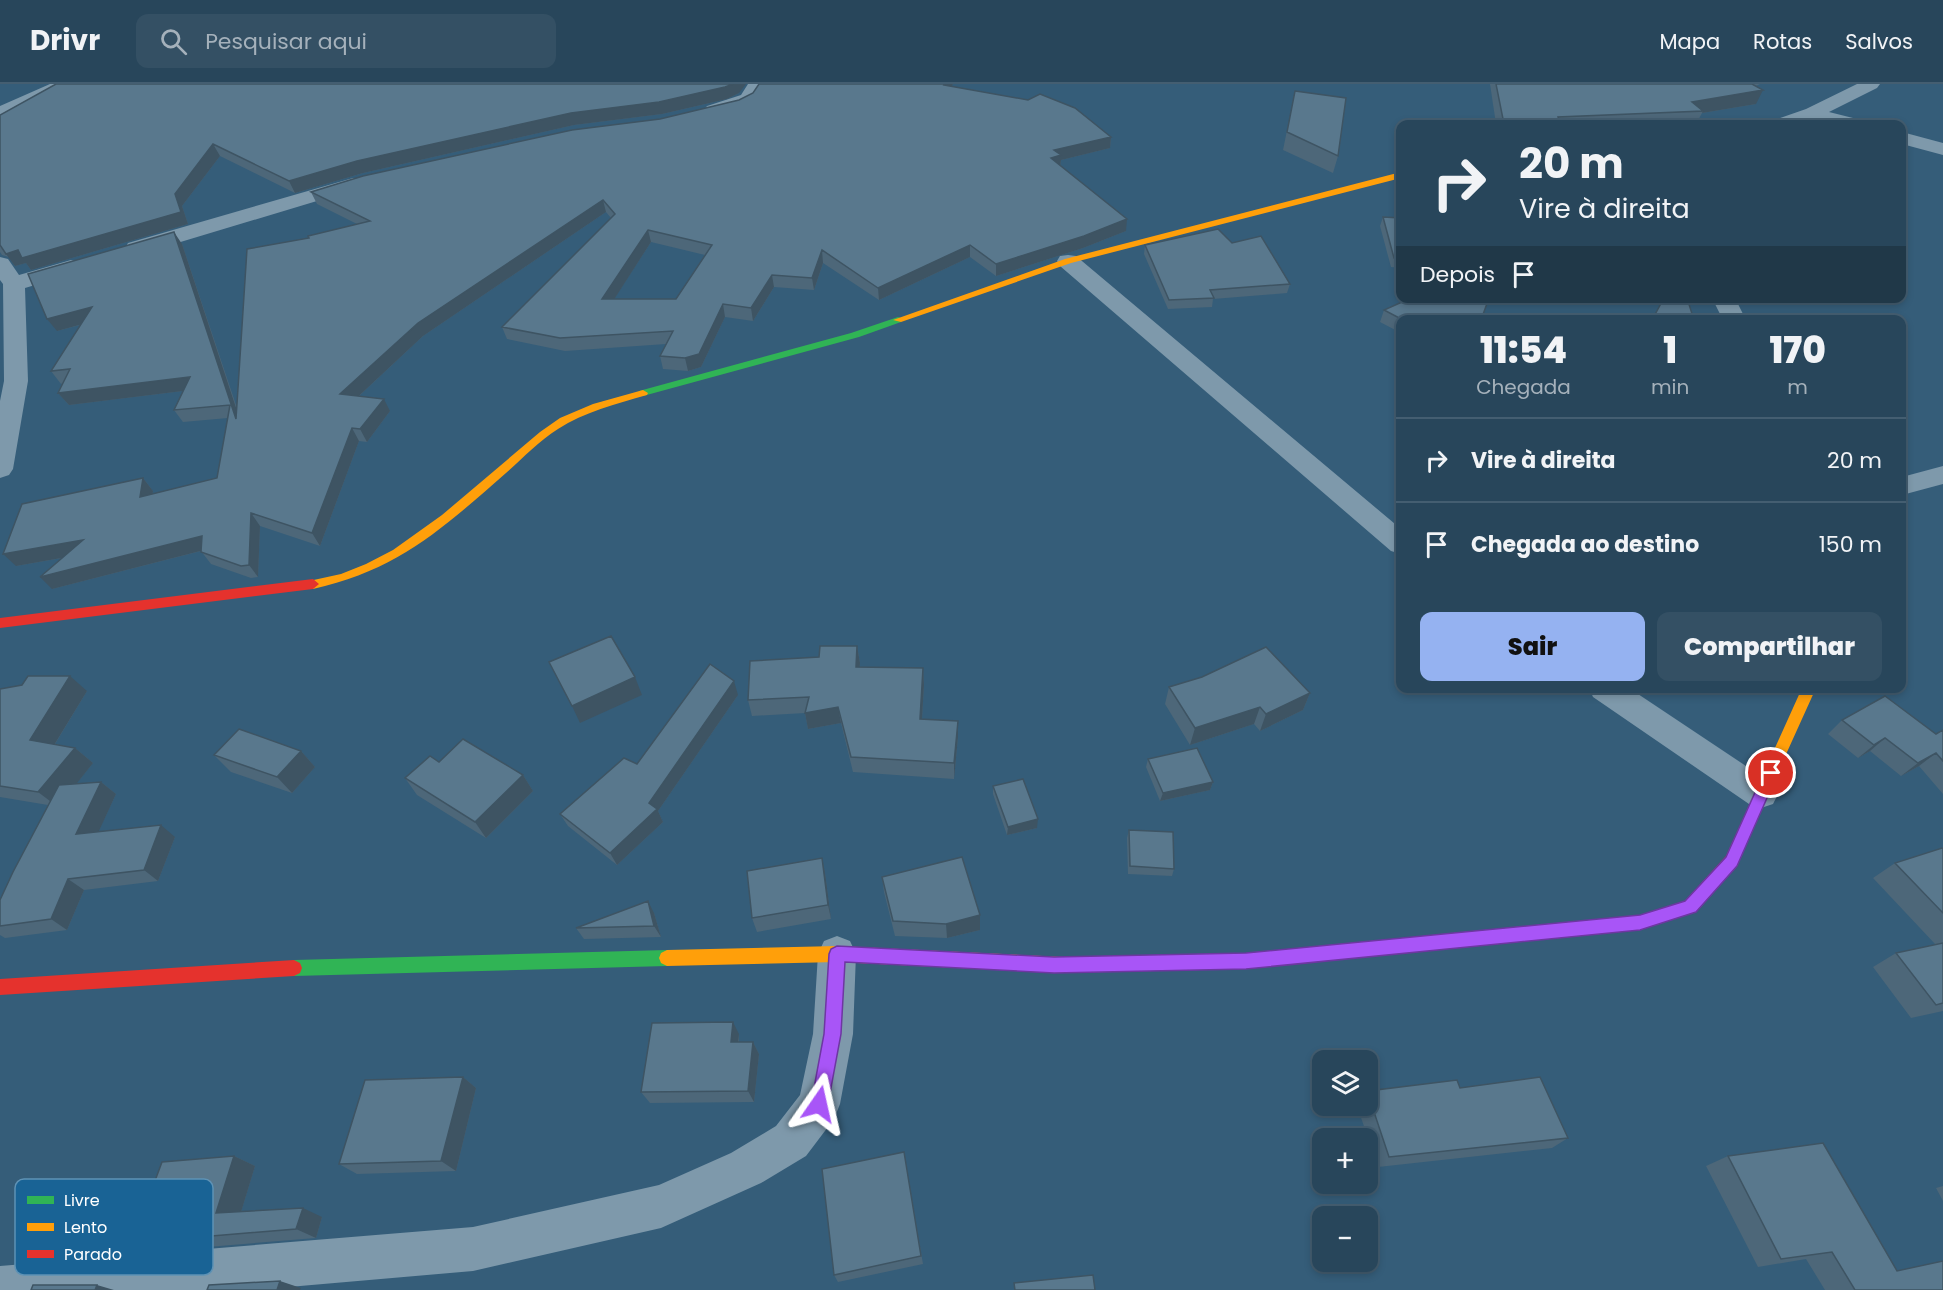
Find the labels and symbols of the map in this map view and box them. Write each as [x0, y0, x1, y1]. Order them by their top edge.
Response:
pin [1745, 747, 1796, 798]
position arrow [787, 1072, 851, 1136]
legend [15, 1179, 213, 1275]
text: Livre [64, 1189, 100, 1212]
text: Lento [64, 1216, 107, 1239]
text: Parado [64, 1243, 122, 1266]

